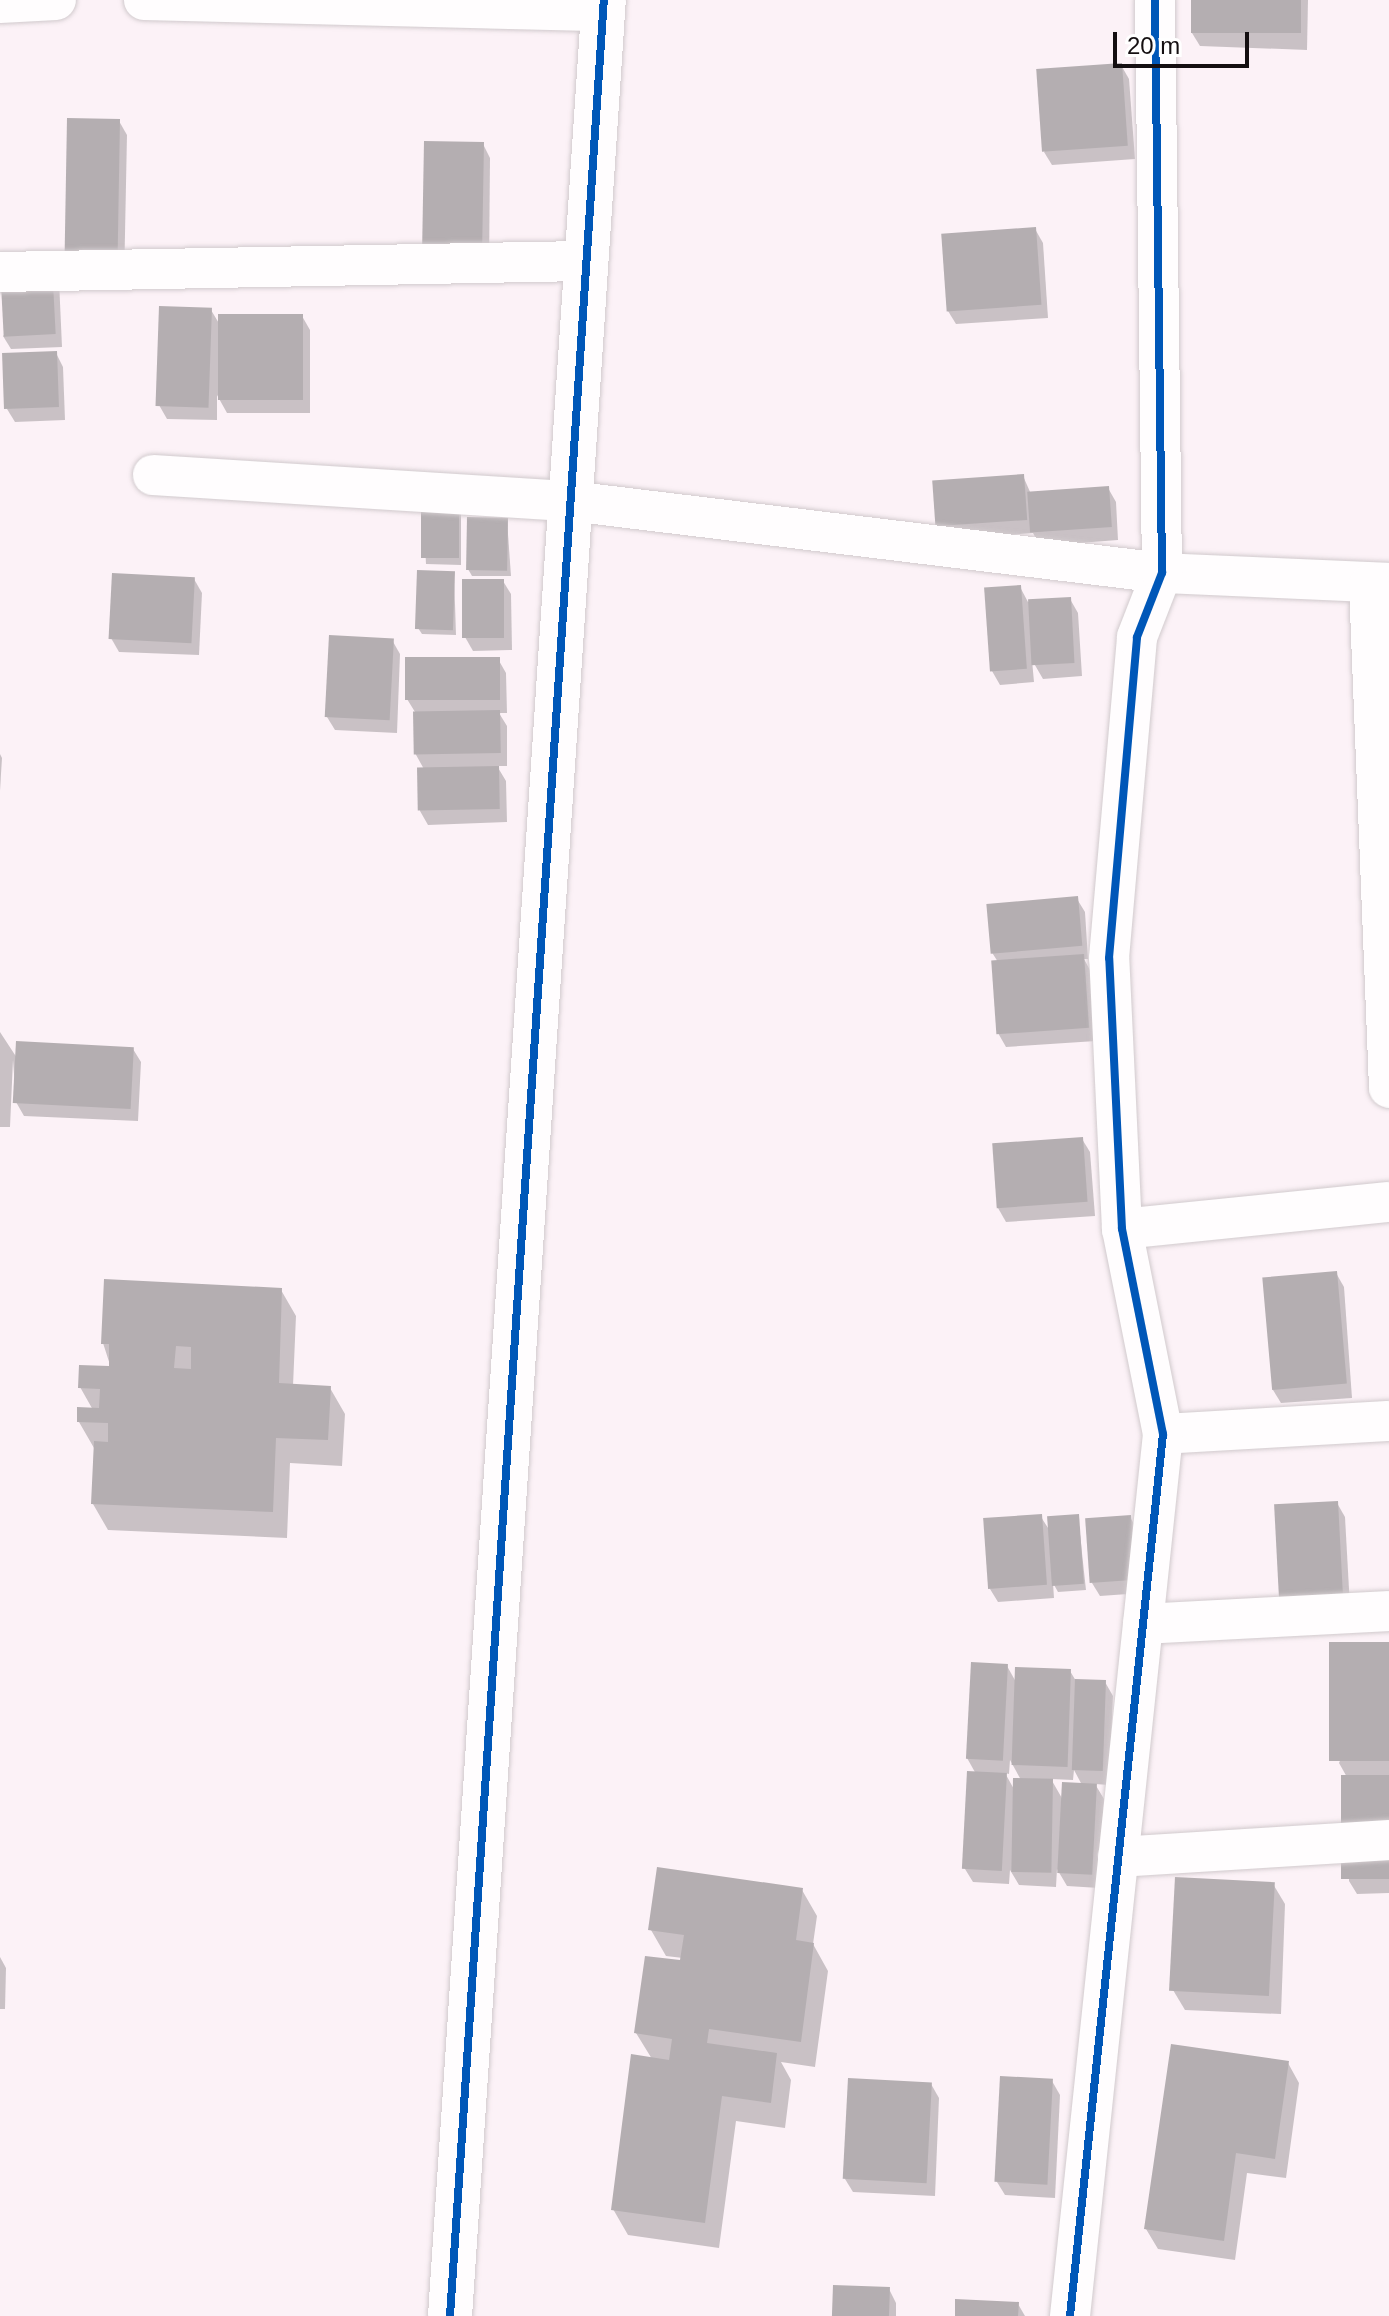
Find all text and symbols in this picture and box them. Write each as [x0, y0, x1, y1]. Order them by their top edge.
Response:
scale bar [1117, 16, 1253, 66]
text: 20 m [1127, 32, 1180, 59]

